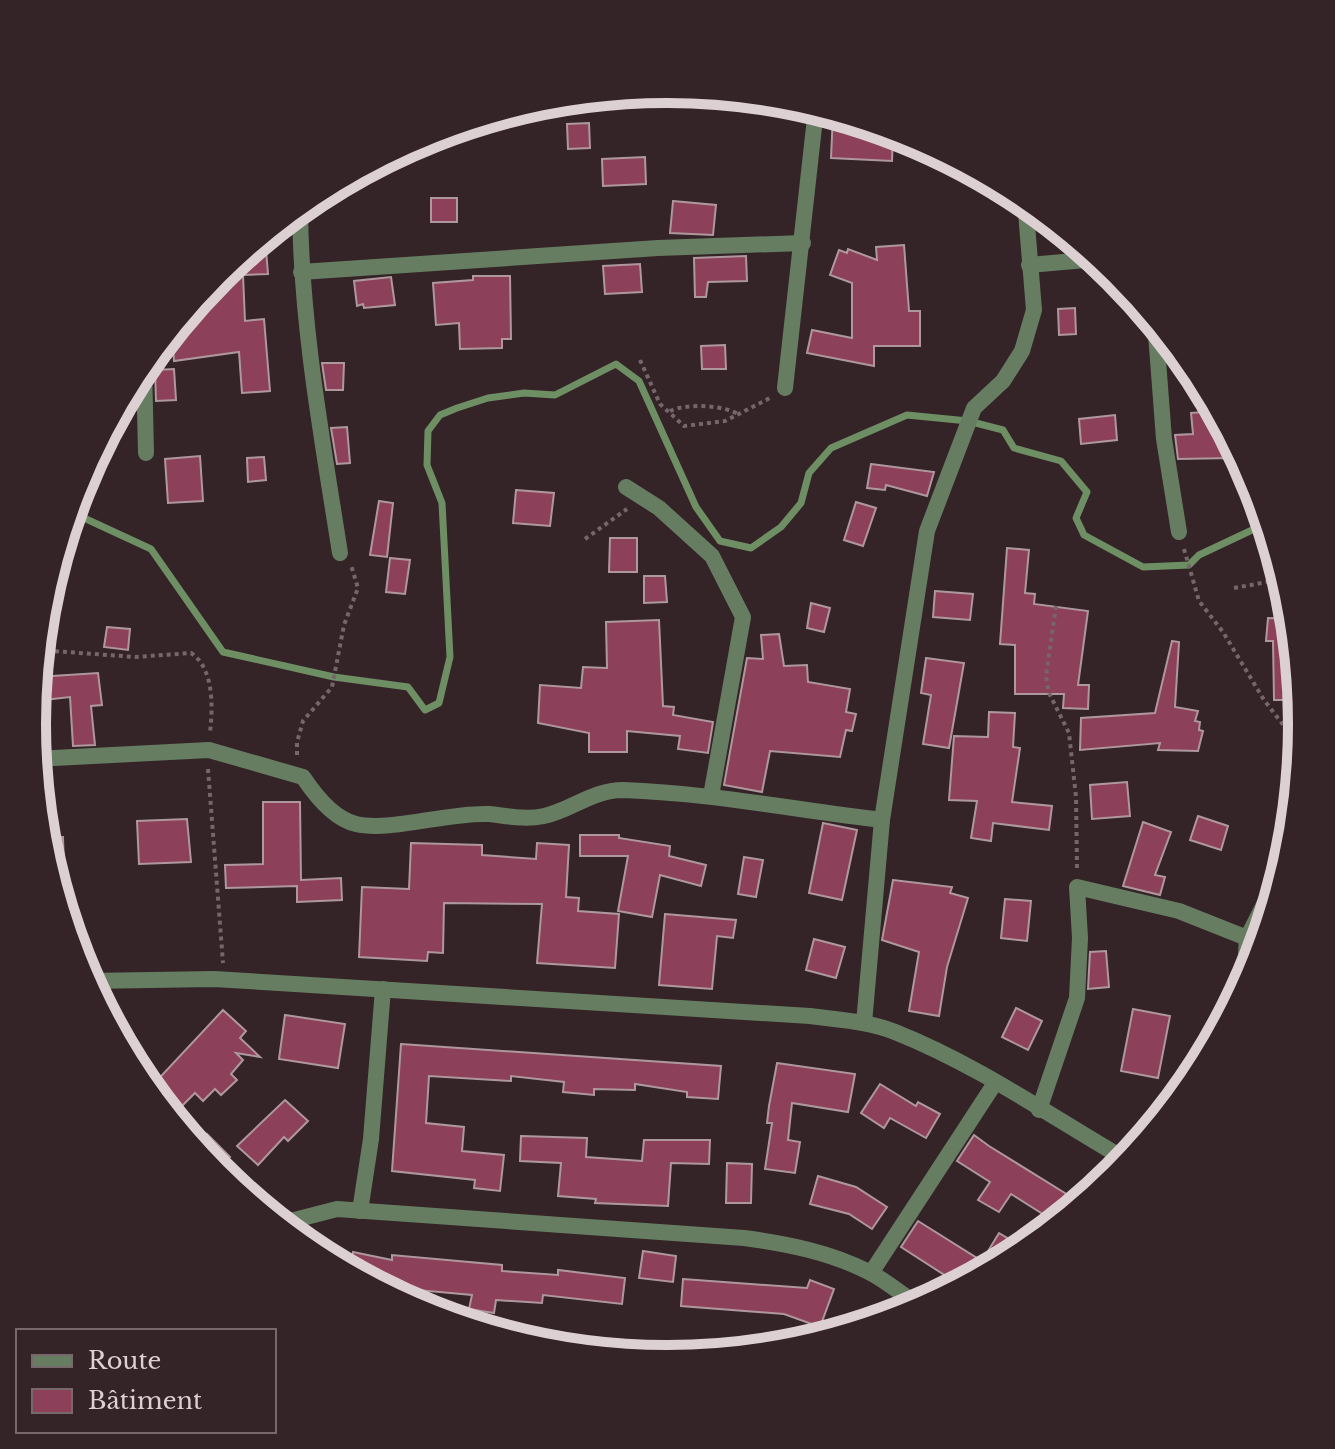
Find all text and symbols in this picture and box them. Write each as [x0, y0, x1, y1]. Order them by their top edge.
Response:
legend [16, 1329, 276, 1433]
text: Route [88, 1346, 161, 1375]
text: Bâtiment [88, 1386, 202, 1415]

